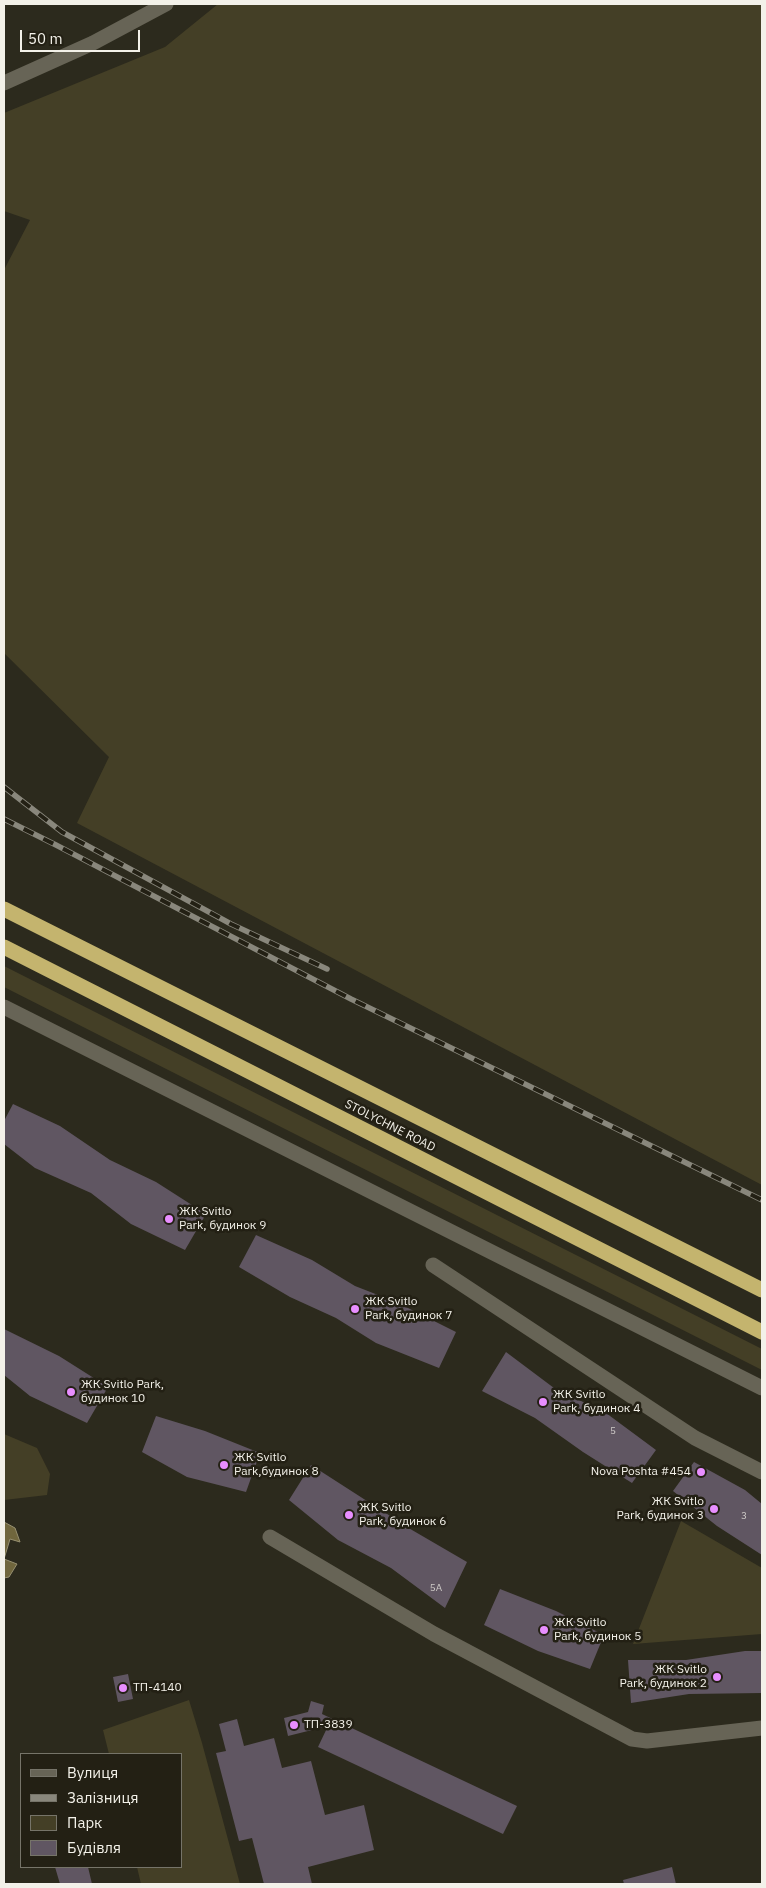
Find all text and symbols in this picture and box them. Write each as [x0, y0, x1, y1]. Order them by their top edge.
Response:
scale bar [22, 20, 142, 52]
text: 50 m [28, 29, 63, 48]
street label: STOLYCHNE ROAD [342, 1097, 438, 1155]
place label: ЖК Svitlo Park, будинок 9 [179, 1205, 267, 1233]
marker: ЖК Svitlo Park, будинок 9 [163, 1213, 175, 1225]
place label: ЖК Svitlo Park, будинок 7 [365, 1295, 453, 1323]
marker: ЖК Svitlo Park, будинок 7 [349, 1303, 361, 1315]
place label: ЖК Svitlo Park, будинок 10 [81, 1378, 164, 1406]
marker: ЖК Svitlo Park, будинок 10 [65, 1386, 77, 1398]
place label: ЖК Svitlo Park, будинок 4 [553, 1388, 641, 1416]
marker: ЖК Svitlo Park, будинок 4 [537, 1396, 549, 1408]
house number: 5 [610, 1425, 616, 1437]
place label: ЖК Svitlo Park,будинок 8 [234, 1451, 319, 1479]
marker: ЖК Svitlo Park,будинок 8 [218, 1459, 230, 1471]
place label: Nova Poshta #454 [591, 1465, 691, 1479]
marker: Nova Poshta #454 [695, 1466, 707, 1478]
place label: ЖК Svitlo Park, будинок 3 [616, 1495, 704, 1523]
place label: ЖК Svitlo Park, будинок 6 [359, 1501, 447, 1529]
marker: ЖК Svitlo Park, будинок 3 [708, 1503, 720, 1515]
marker: ЖК Svitlo Park, будинок 6 [343, 1509, 355, 1521]
house number: 3 [741, 1510, 747, 1522]
house number: 5А [430, 1582, 442, 1594]
place label: ЖК Svitlo Park, будинок 5 [554, 1616, 642, 1644]
marker: ЖК Svitlo Park, будинок 5 [538, 1624, 550, 1636]
place label: ЖК Svitlo Park, будинок 2 [619, 1663, 707, 1691]
marker: ЖК Svitlo Park, будинок 2 [711, 1671, 723, 1683]
place label: ТП-4140 [133, 1681, 182, 1695]
marker: ТП-4140 [117, 1682, 129, 1694]
place label: ТП-3839 [304, 1718, 353, 1732]
marker: ТП-3839 [288, 1719, 300, 1731]
legend [20, 1753, 182, 1868]
text: Вулиця [67, 1763, 118, 1782]
text: Залізниця [67, 1788, 138, 1807]
text: Парк [67, 1813, 102, 1832]
text: Будівля [67, 1838, 121, 1857]

